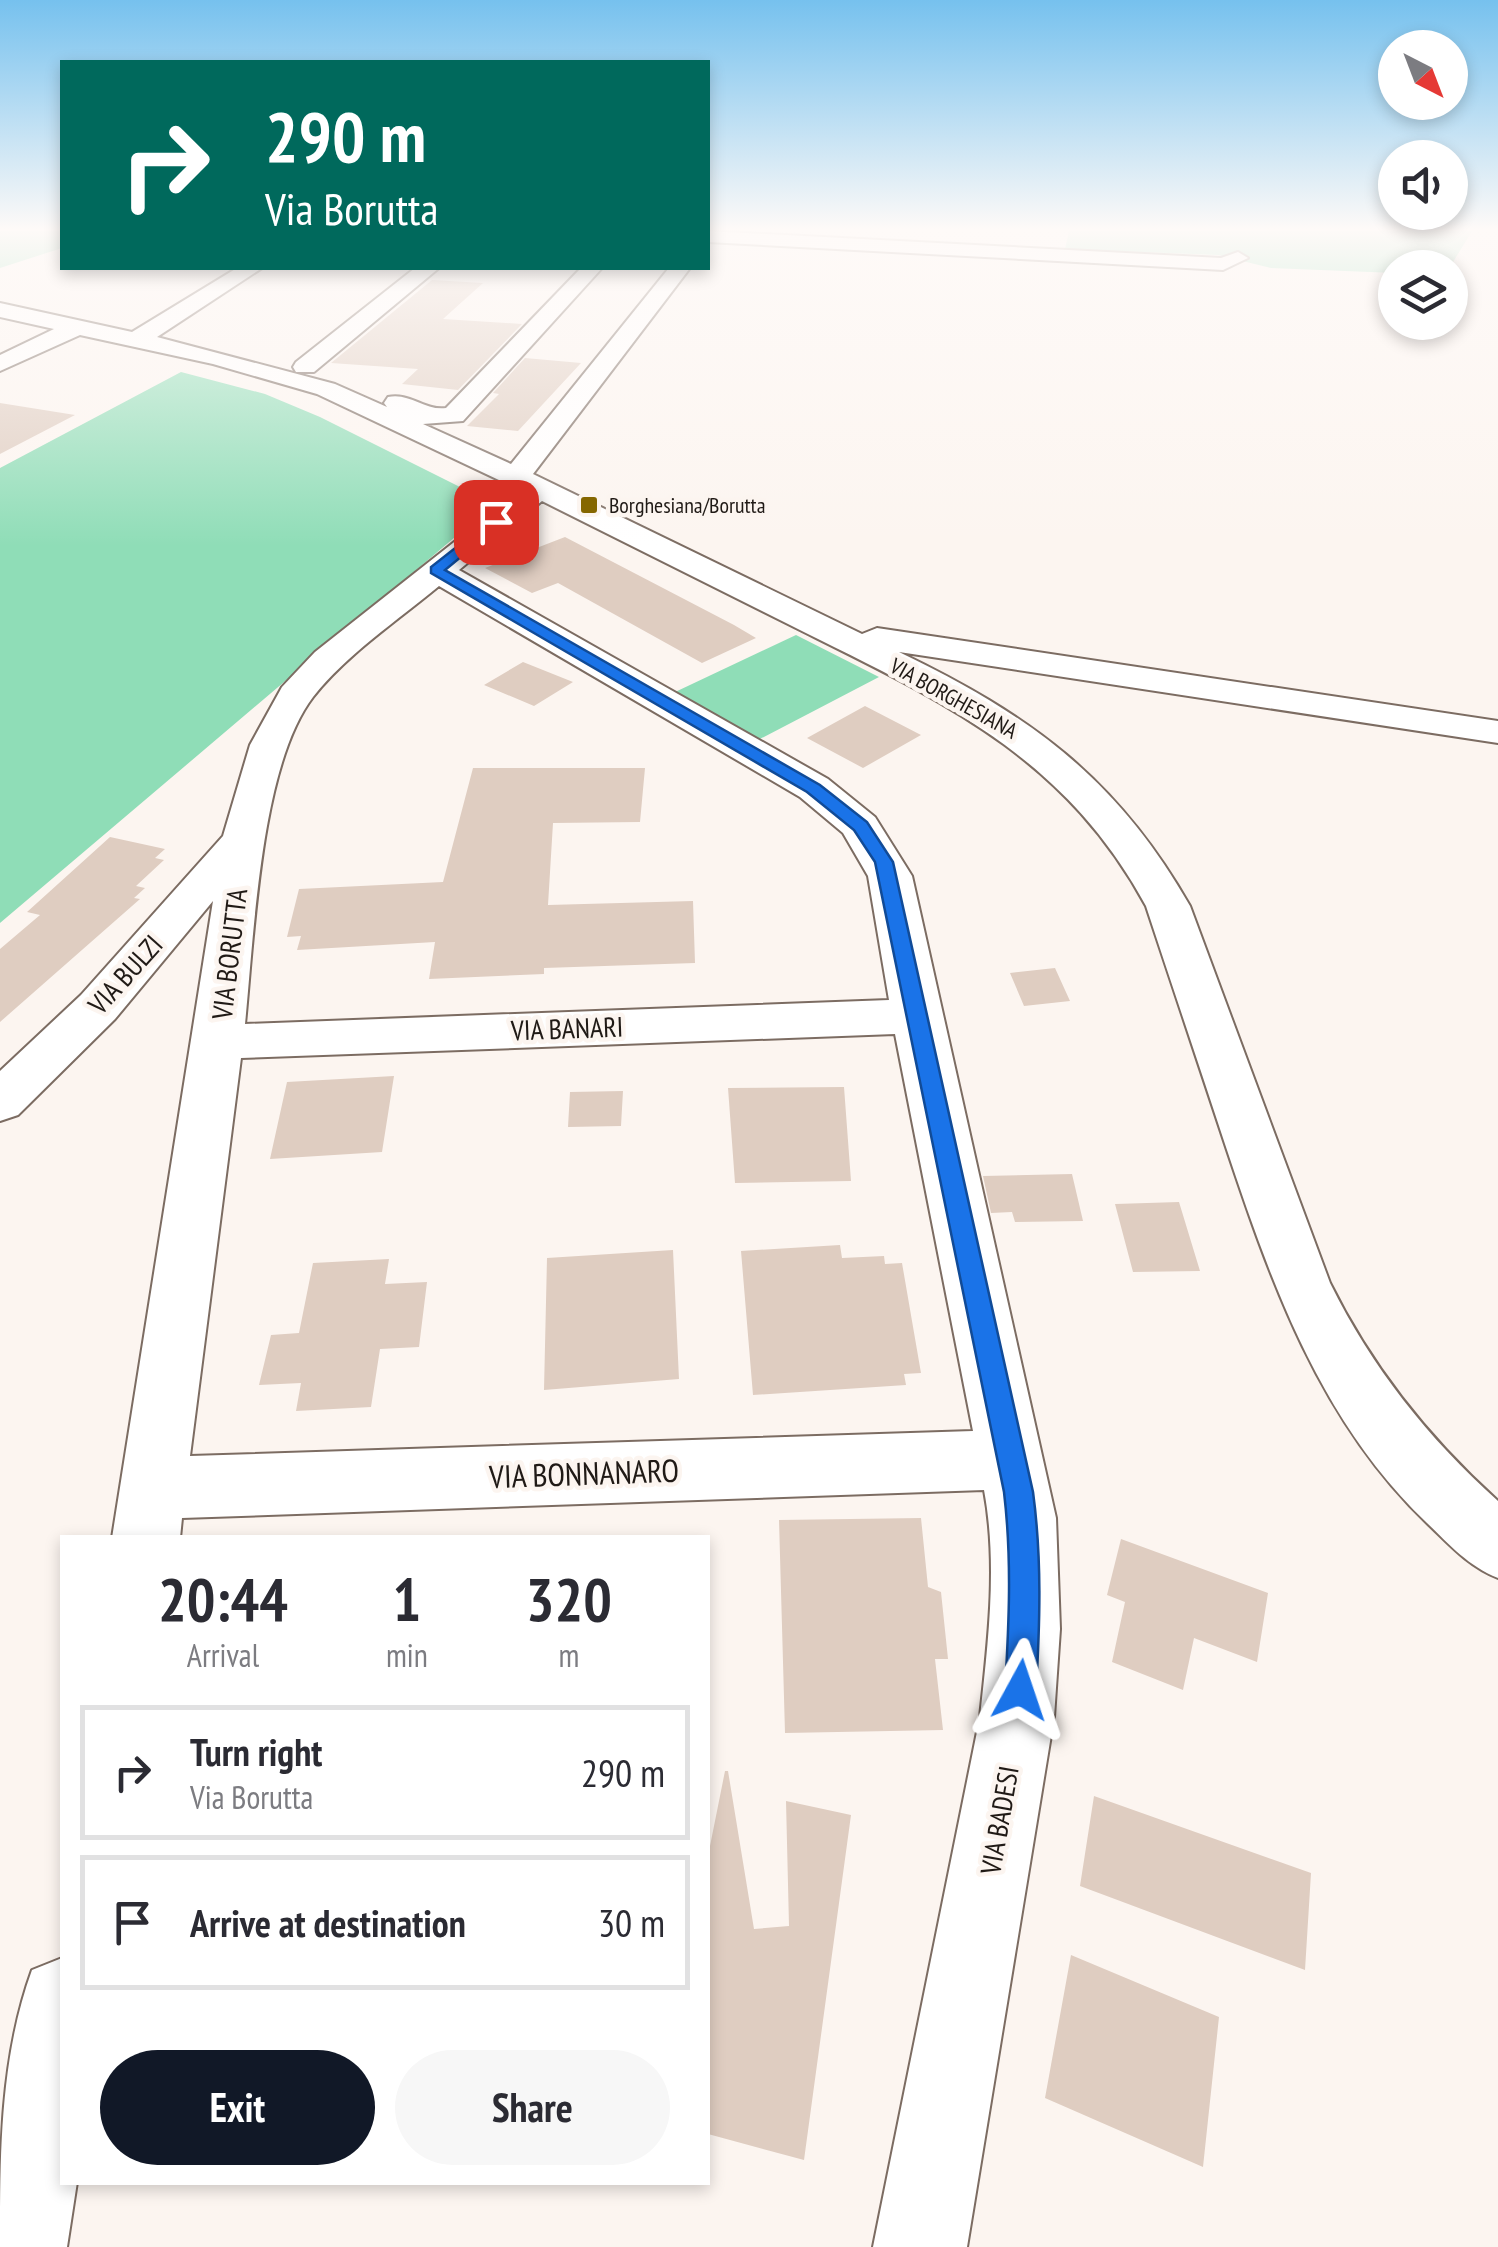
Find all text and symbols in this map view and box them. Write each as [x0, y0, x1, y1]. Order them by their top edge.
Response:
north arrow [1378, 30, 1468, 120]
map controls [1378, 30, 1468, 340]
text: 290 m [265, 91, 426, 181]
icon: right [100, 100, 230, 230]
button: sound [1378, 140, 1468, 230]
text: Via Borutta [265, 179, 438, 237]
button: layers [1378, 250, 1468, 340]
pin [454, 480, 539, 565]
place label: Borghesiana/Borutta [609, 491, 765, 519]
marker: Borghesiana/Borutta [578, 494, 600, 516]
icon: arrive [469, 495, 524, 550]
street label: VIA BORGHESIANA [885, 651, 1023, 745]
street label: VIA BORUTTA [202, 886, 255, 1023]
street label: VIA BULZI [79, 926, 170, 1022]
street label: VIA BANARI [509, 1008, 624, 1048]
street label: VIA BONNANARO [487, 1449, 680, 1497]
text: 20:44 [158, 1560, 288, 1638]
text: 1 [393, 1560, 421, 1638]
text: 320 [526, 1560, 612, 1638]
text: Arrival [187, 1634, 259, 1676]
text: min [386, 1634, 428, 1676]
text: m [558, 1634, 579, 1676]
position arrow [968, 1638, 1072, 1742]
text: Turn right [190, 1727, 322, 1776]
icon: right [105, 1745, 160, 1800]
text: 290 m [581, 1748, 665, 1797]
street label: VIA BADESI [971, 1763, 1027, 1878]
text: Via Borutta [190, 1776, 313, 1818]
icon: arrive [105, 1895, 160, 1950]
text: Arrive at destination [190, 1898, 466, 1947]
text: 30 m [598, 1898, 665, 1947]
button: Exit [100, 2050, 375, 2165]
button: Share [395, 2050, 670, 2165]

